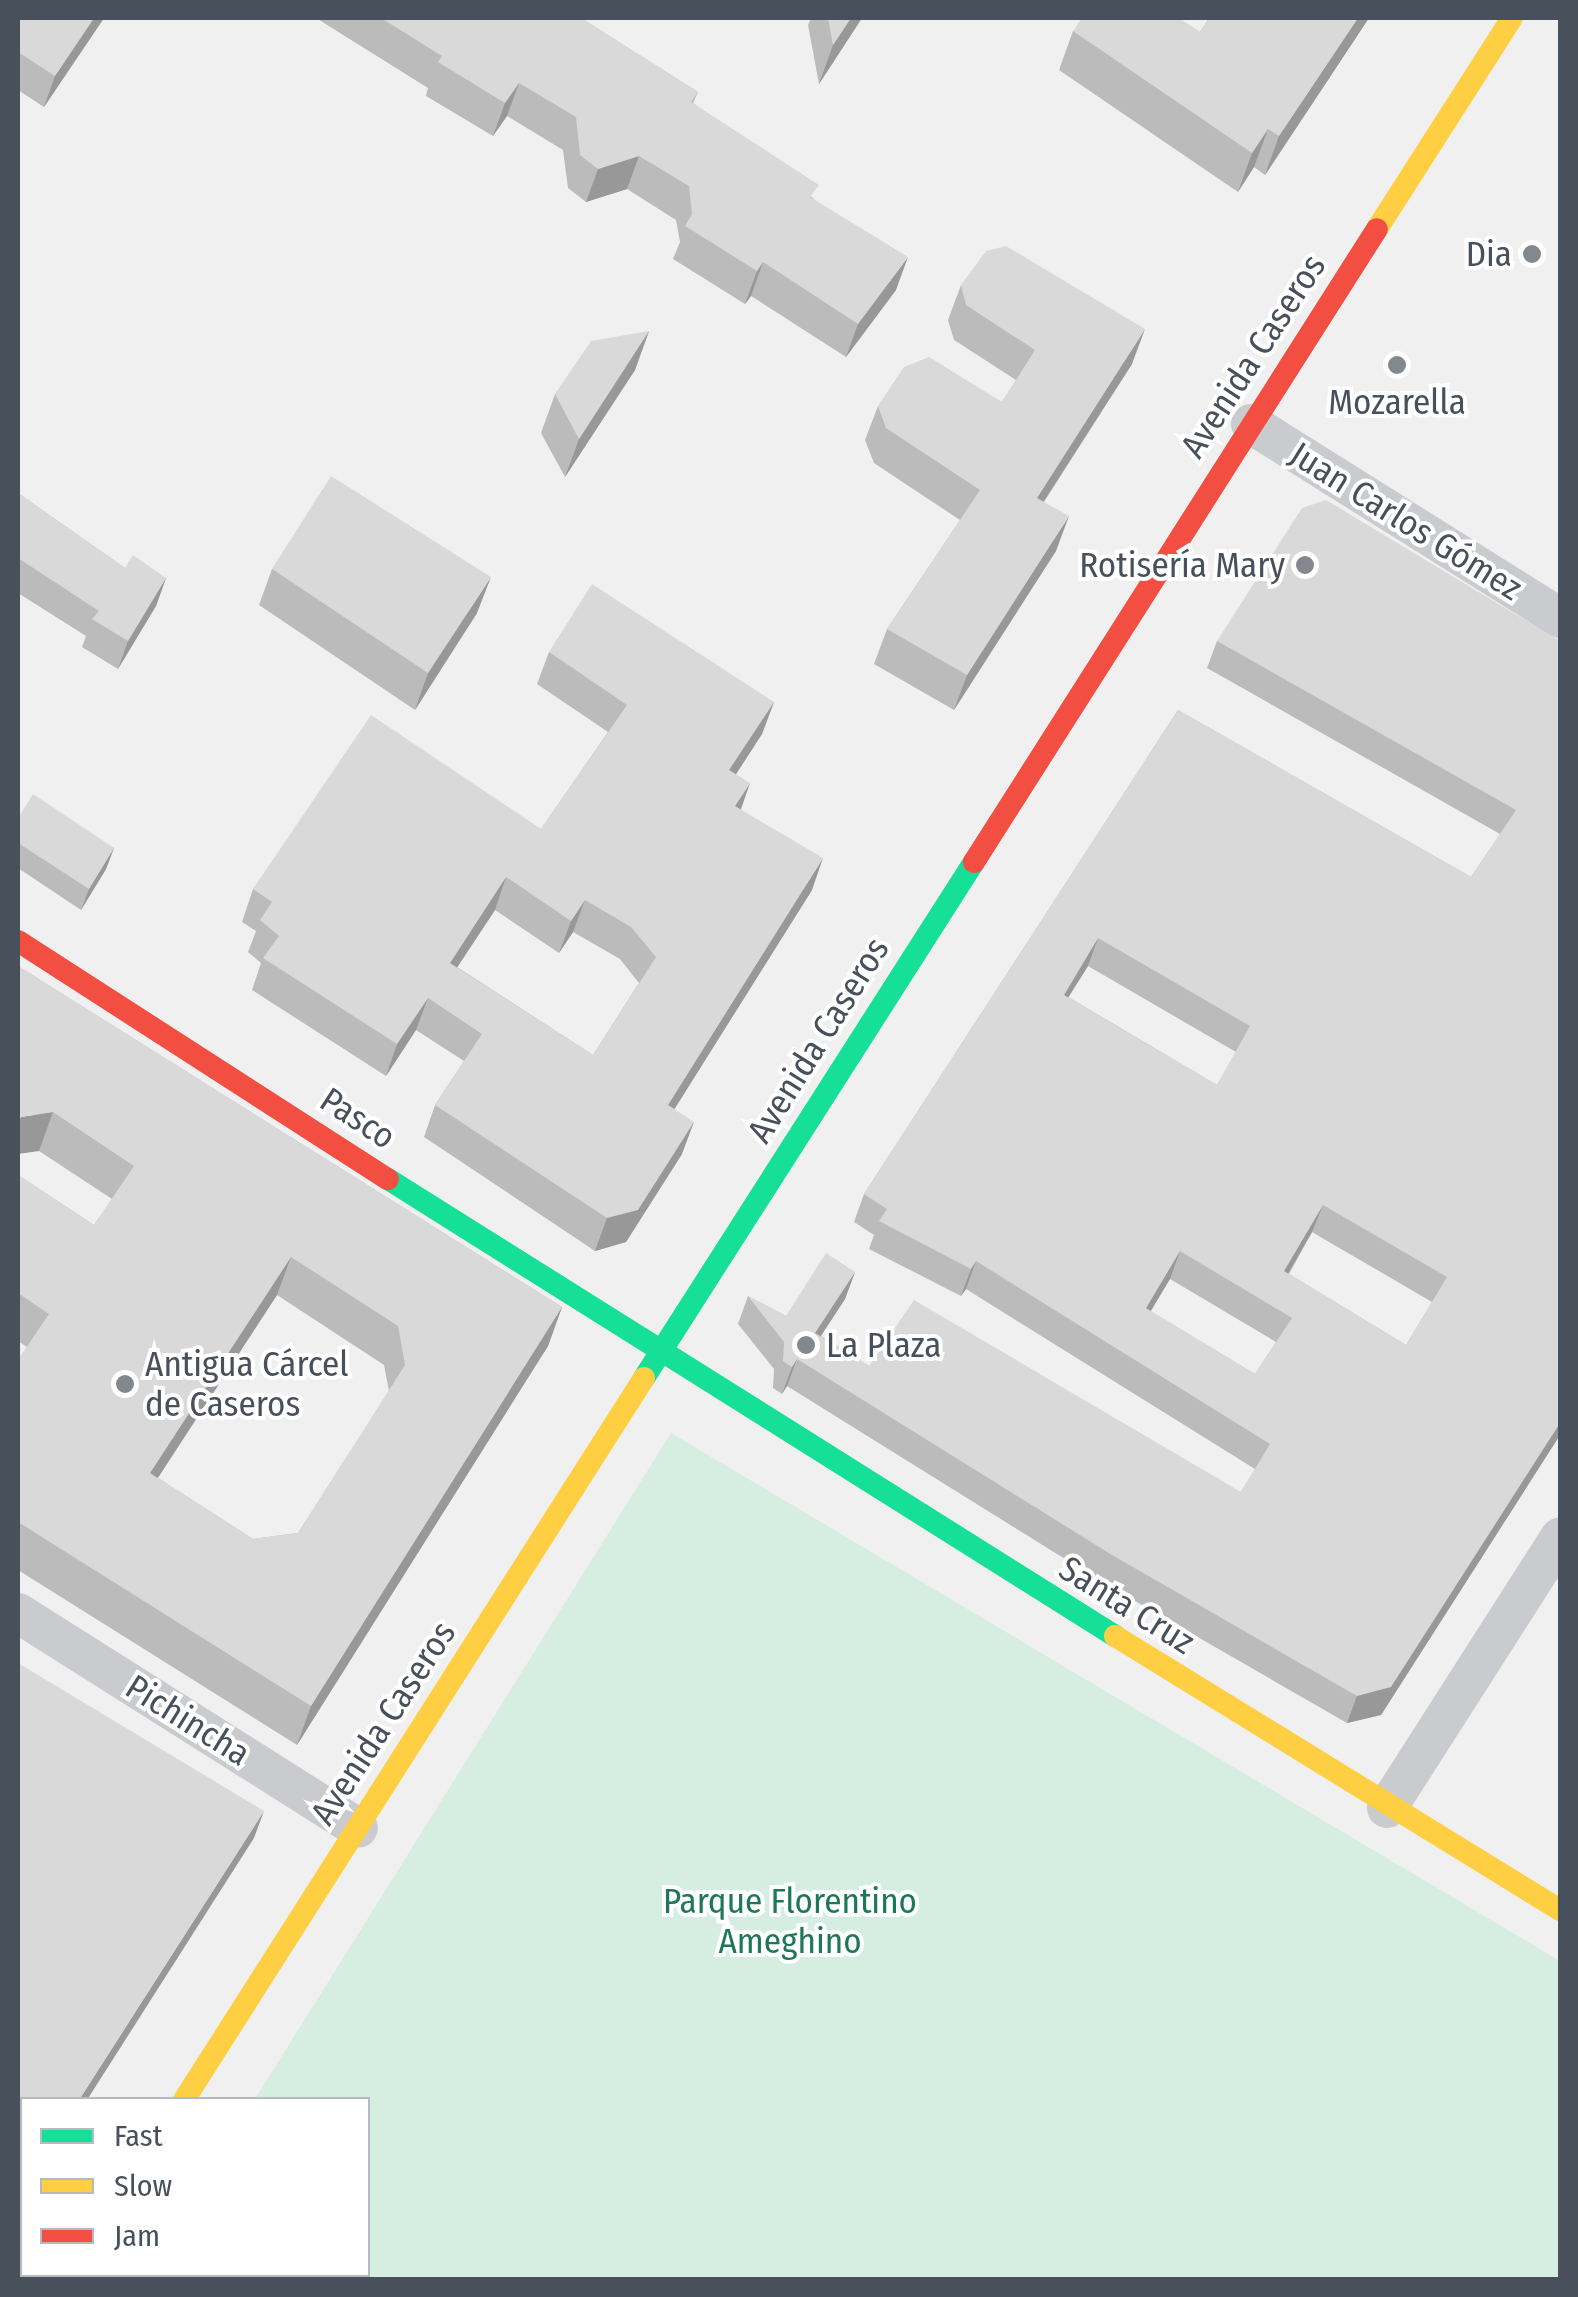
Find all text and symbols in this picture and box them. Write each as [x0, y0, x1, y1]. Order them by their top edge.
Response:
place label: Dia [1466, 233, 1512, 275]
marker: Dia [1521, 243, 1543, 265]
street label: Avenida Caseros [1172, 247, 1334, 465]
marker: Mozarella [1386, 354, 1408, 376]
place label: Mozarella [1328, 381, 1466, 423]
street label: Juan Carlos Gómez [1282, 433, 1530, 609]
place label: Rotisería Mary [1079, 544, 1285, 586]
marker: Rotisería Mary [1294, 554, 1316, 576]
street label: Avenida Caseros [738, 930, 898, 1150]
street label: Pasco [313, 1078, 403, 1158]
place label: La Plaza [826, 1324, 941, 1366]
marker: La Plaza [795, 1334, 817, 1356]
place label: Antigua Cárcel de Caseros [145, 1343, 349, 1425]
marker: Antigua Cárcel de Caseros [114, 1373, 136, 1395]
street label: Santa Cruz [1052, 1547, 1202, 1663]
street label: Avenida Caseros [302, 1614, 464, 1832]
street label: Pichincha [118, 1666, 258, 1774]
park label: Parque Florentino Ameghino [663, 1880, 917, 1962]
legend [20, 2097, 370, 2277]
text: Fast [114, 2118, 162, 2154]
text: Slow [114, 2168, 172, 2204]
text: Jam [114, 2218, 160, 2254]

